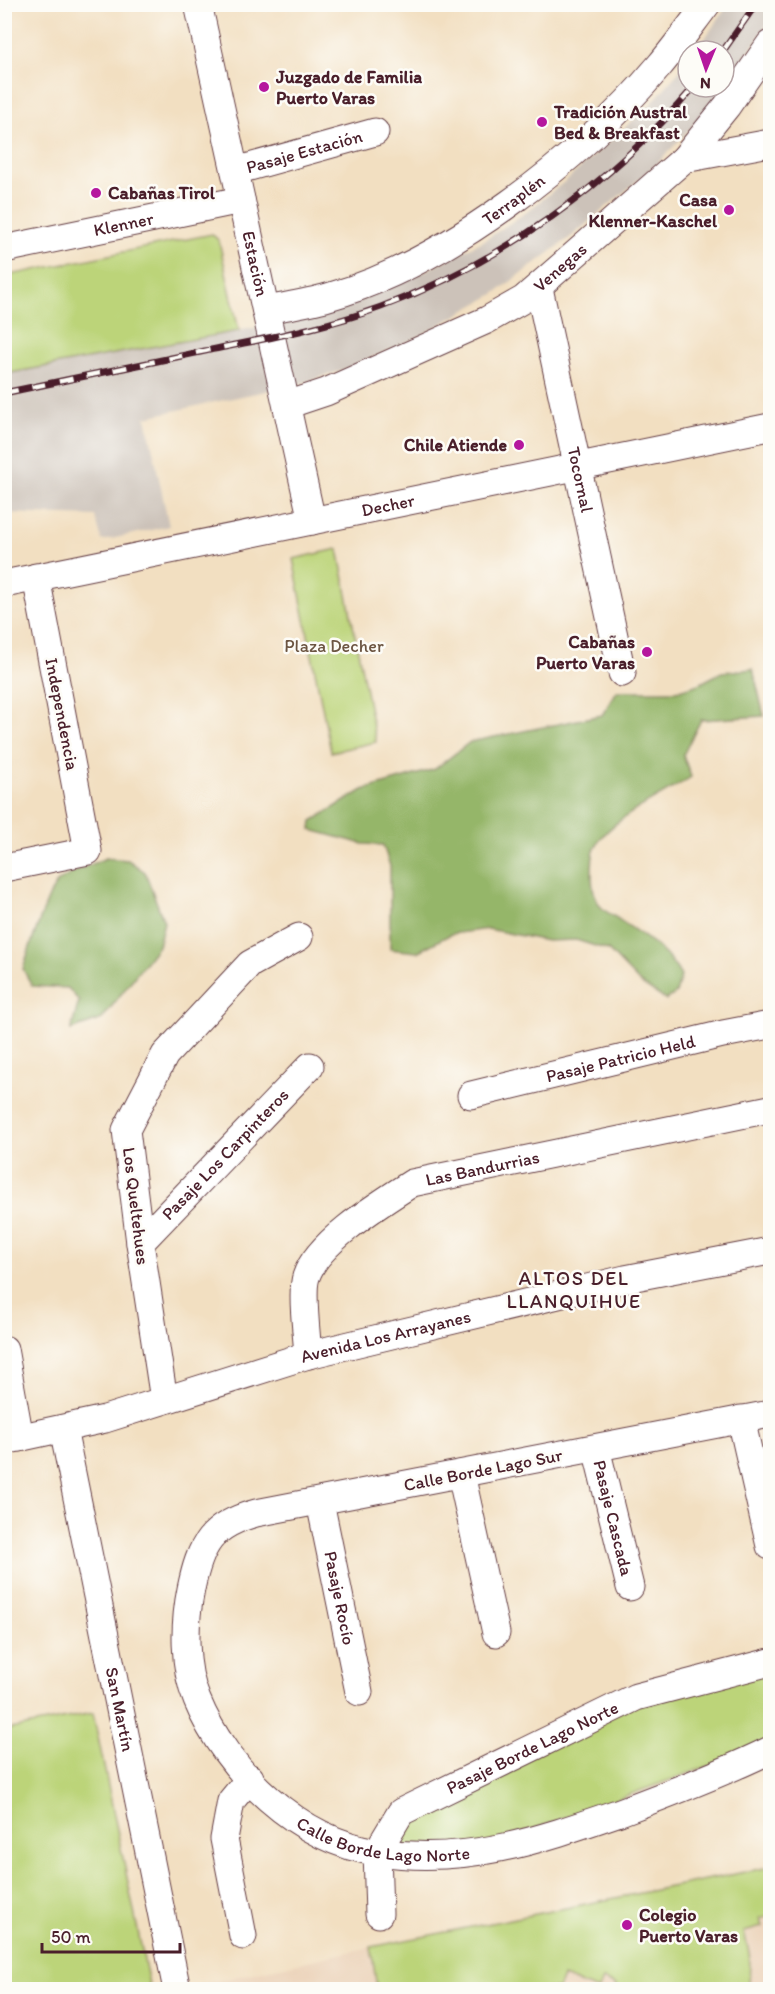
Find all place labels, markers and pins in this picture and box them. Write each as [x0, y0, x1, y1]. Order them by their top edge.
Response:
place label: Juzgado de Familia Puerto Varas [275, 66, 422, 109]
marker: Juzgado de Familia Puerto Varas [257, 80, 271, 94]
place label: Tradición Austral Bed & Breakfast [553, 101, 688, 144]
marker: Tradición Austral Bed & Breakfast [535, 115, 549, 129]
place label: Cabañas Tirol [108, 182, 216, 204]
marker: Cabañas Tirol [89, 186, 103, 200]
place label: Casa Klenner-Kaschel [588, 189, 718, 232]
marker: Casa Klenner-Kaschel [722, 203, 736, 217]
place label: Chile Atiende [404, 434, 507, 456]
marker: Chile Atiende [512, 438, 526, 452]
place label: Cabañas Puerto Varas [536, 631, 635, 674]
marker: Cabañas Puerto Varas [640, 645, 654, 659]
place label: Colegio Puerto Varas [639, 1904, 738, 1947]
marker: Colegio Puerto Varas [620, 1918, 634, 1932]

